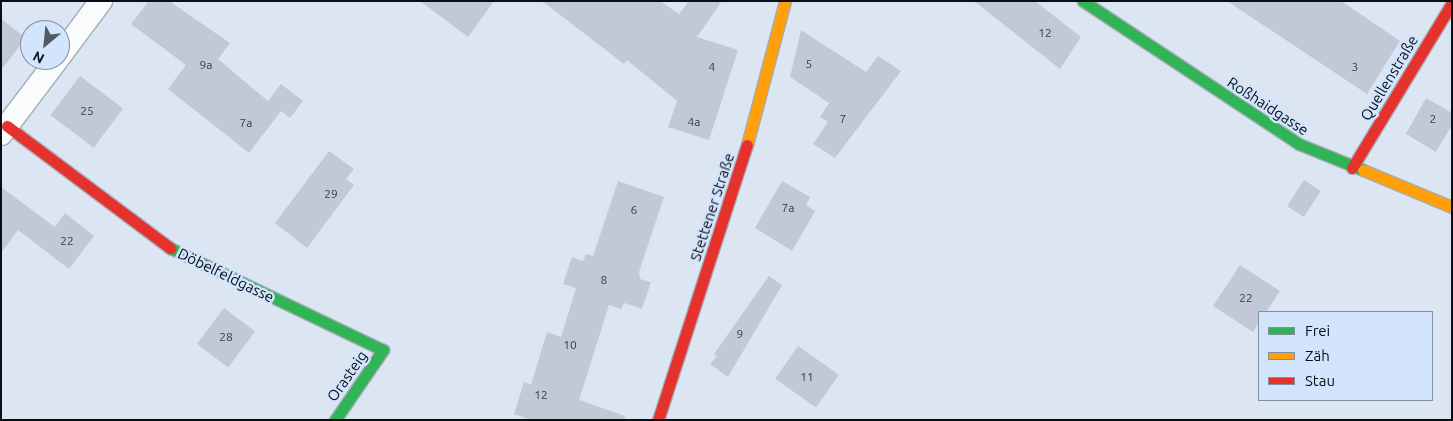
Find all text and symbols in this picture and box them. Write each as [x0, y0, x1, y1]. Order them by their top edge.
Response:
north arrow [20, 20, 70, 70]
house number: 12 [1038, 26, 1052, 40]
street label: Quellenstraße [1356, 32, 1422, 124]
text: N [30, 48, 47, 67]
house number: 5 [806, 57, 812, 71]
house number: 9a [200, 58, 212, 72]
house number: 4 [709, 60, 715, 74]
house number: 3 [1352, 60, 1358, 74]
street label: Roßhaidgasse [1224, 73, 1312, 139]
house number: 25 [80, 104, 94, 118]
house number: 7 [840, 112, 846, 126]
house number: 2 [1430, 112, 1436, 126]
house number: 4a [688, 115, 700, 129]
house number: 7a [240, 116, 252, 130]
street label: Stettener Straße [686, 151, 738, 263]
house number: 29 [324, 187, 338, 201]
house number: 7a [782, 201, 794, 215]
house number: 6 [631, 203, 637, 217]
house number: 22 [60, 234, 74, 248]
street label: Döbelfeldgasse [175, 244, 277, 306]
house number: 8 [601, 273, 607, 287]
house number: 22 [1239, 291, 1253, 305]
legend [1258, 311, 1433, 401]
text: Frei [1305, 322, 1330, 339]
house number: 9 [737, 327, 743, 341]
house number: 28 [219, 330, 233, 344]
house number: 10 [563, 338, 577, 352]
street label: Orasteig [323, 347, 371, 405]
text: Zäh [1305, 347, 1330, 364]
house number: 11 [800, 370, 814, 384]
text: Stau [1305, 372, 1335, 389]
house number: 12 [534, 388, 548, 402]

